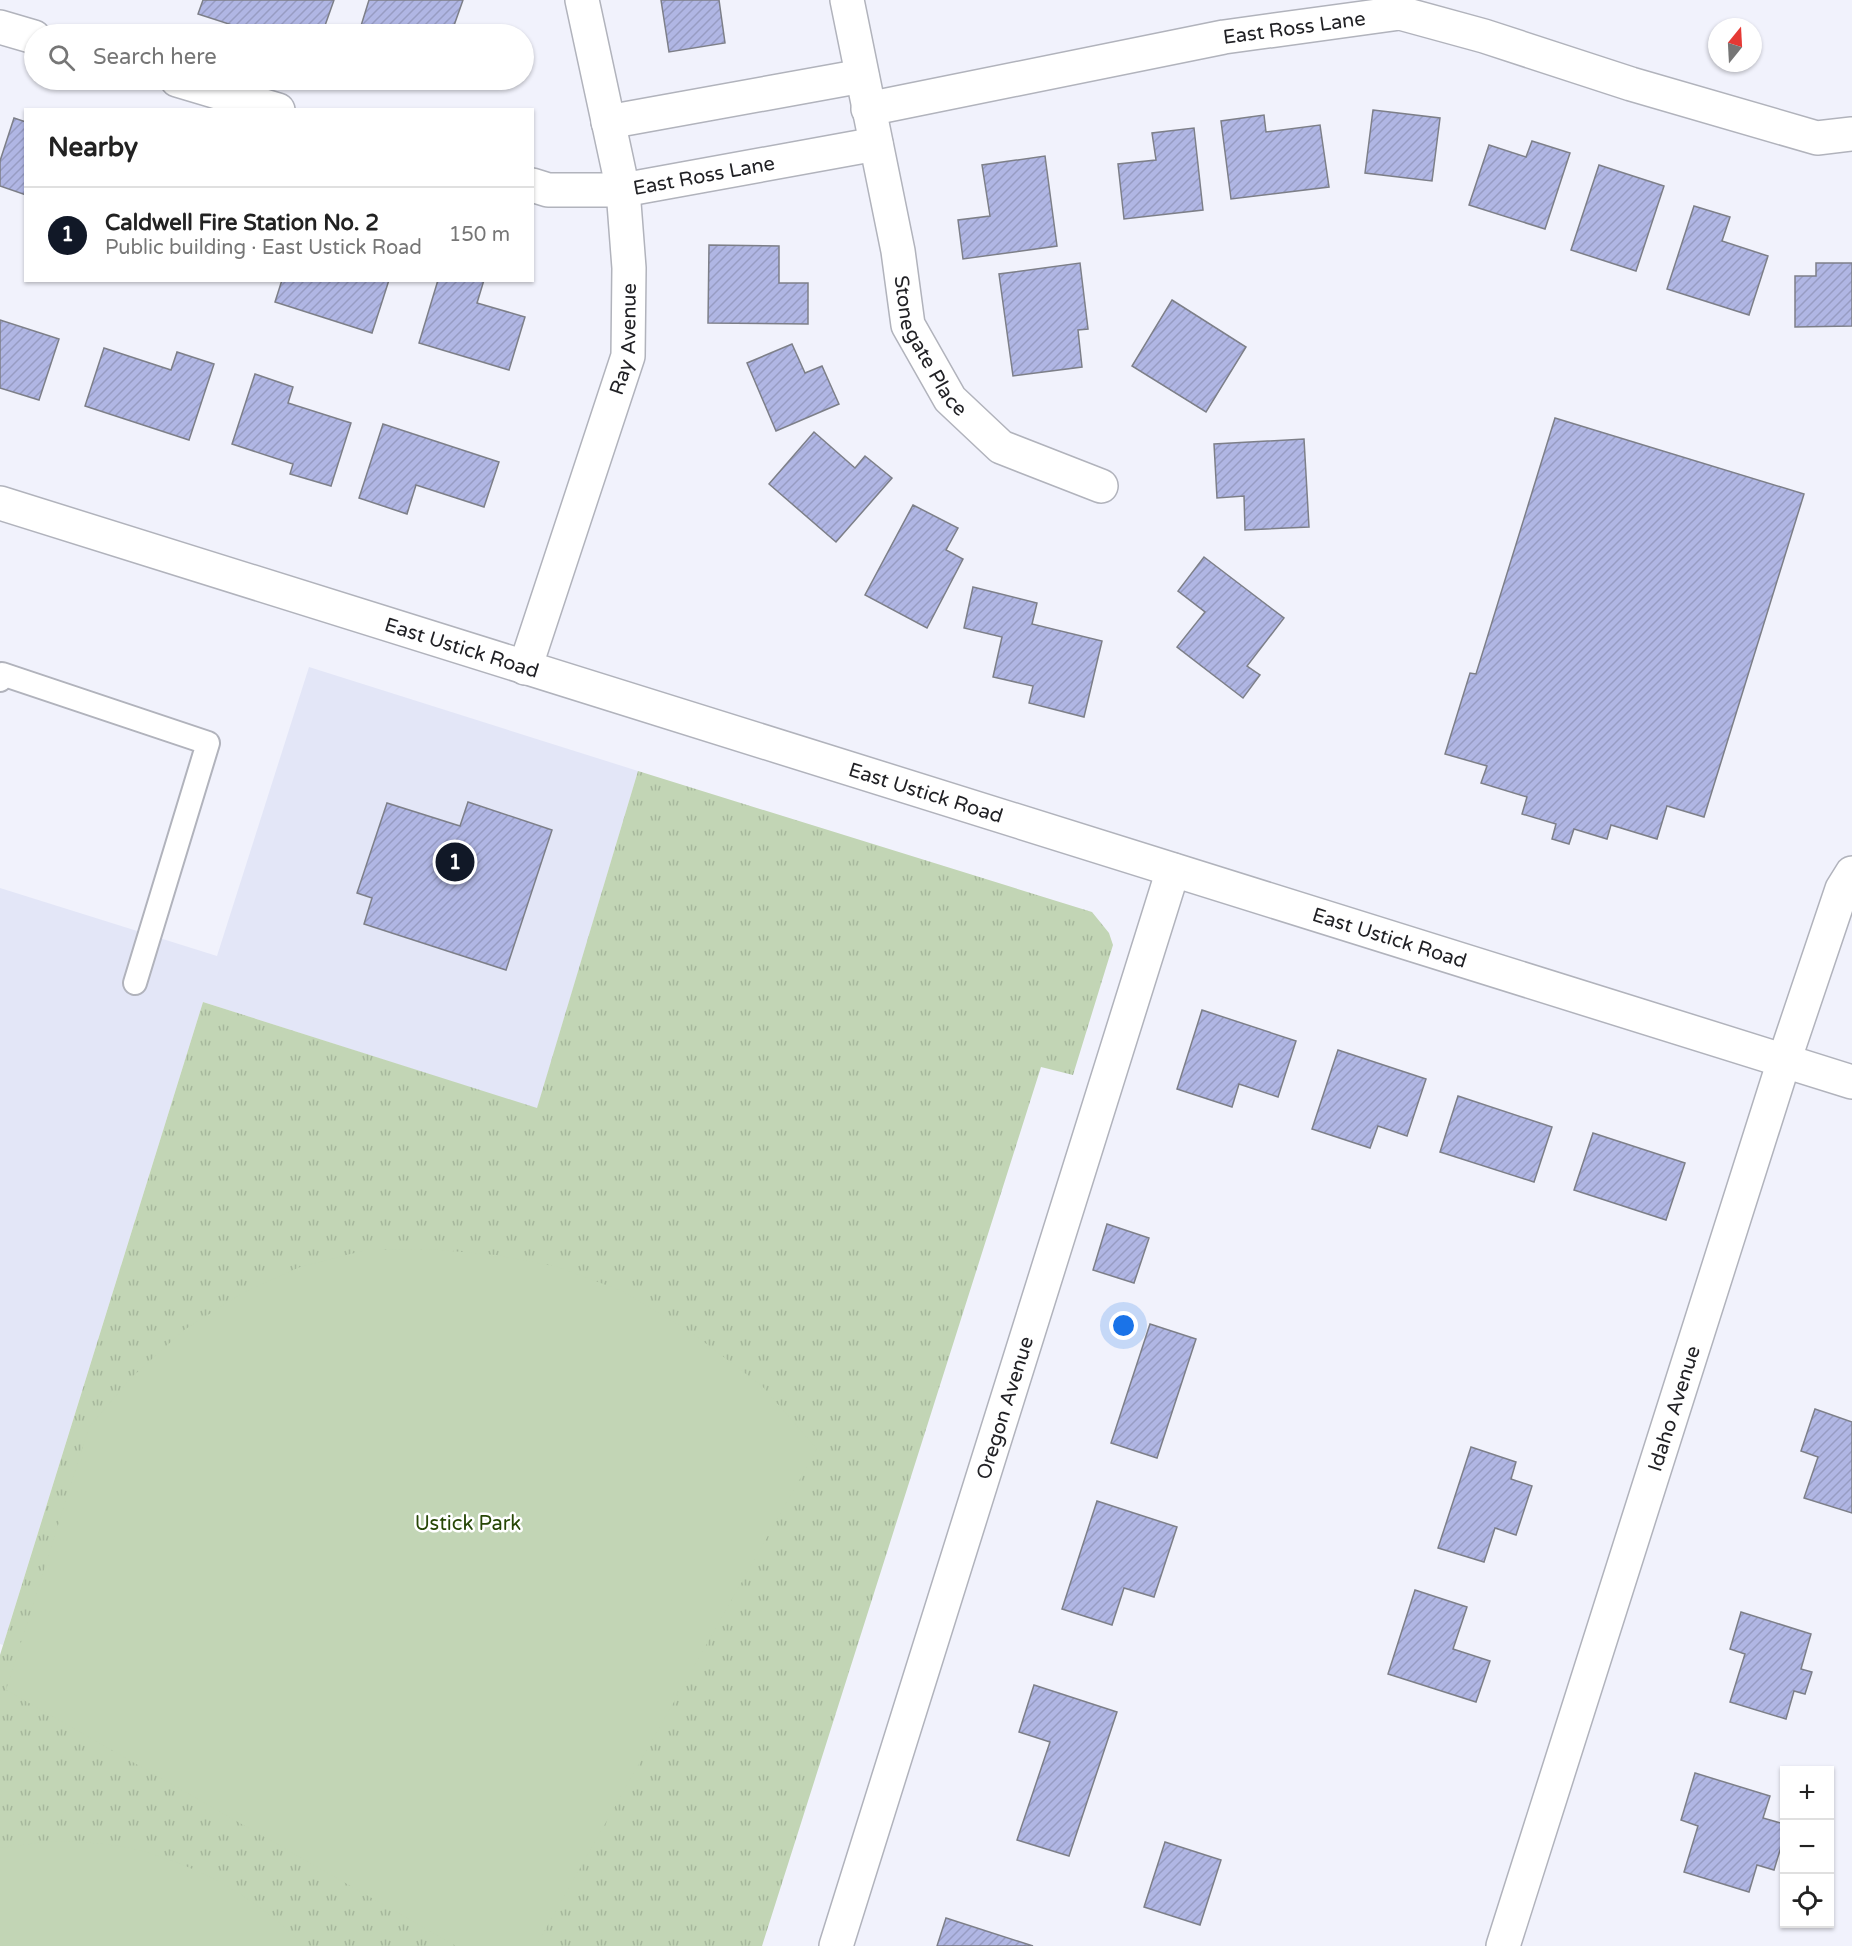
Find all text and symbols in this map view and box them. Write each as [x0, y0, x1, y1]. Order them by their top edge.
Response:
street label: East Ross Lane [1222, 7, 1367, 50]
north arrow [1708, 18, 1762, 72]
search box [24, 24, 534, 90]
icon: search [45, 41, 78, 74]
text: Search here [93, 44, 217, 70]
text: Nearby [48, 132, 138, 163]
street label: East Ross Lane [631, 152, 777, 201]
text: Caldwell Fire Station No. 2 [105, 210, 379, 236]
text: 1 [61, 223, 74, 247]
text: 150 m [449, 223, 510, 247]
text: Public building · East Ustick Road [105, 236, 422, 260]
street label: Stonegate Place [888, 274, 972, 422]
street label: Ray Avenue [605, 283, 642, 398]
street label: East Ustick Road [382, 613, 542, 684]
street label: East Ustick Road [845, 758, 1006, 829]
pin: 1 [436, 840, 474, 884]
street label: East Ustick Road [1309, 903, 1469, 974]
your location [1109, 1311, 1138, 1340]
street label: Oregon Avenue [972, 1334, 1039, 1483]
street label: Idaho Avenue [1643, 1343, 1706, 1475]
park label: Ustick Park [415, 1512, 521, 1536]
map controls [1780, 1766, 1834, 1928]
button: + [1780, 1766, 1834, 1820]
button: − [1780, 1820, 1834, 1874]
button: locate [1780, 1874, 1834, 1928]

